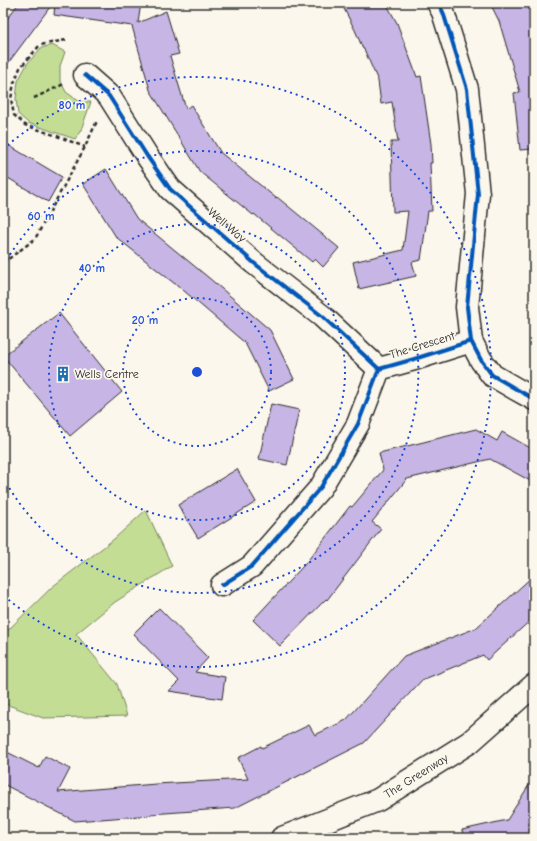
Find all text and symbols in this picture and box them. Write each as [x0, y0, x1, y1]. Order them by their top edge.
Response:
text: 80 m [59, 98, 85, 112]
street label: Well Way [205, 205, 249, 246]
text: 60 m [28, 209, 54, 223]
text: 40 m [79, 261, 105, 275]
text: 20 m [132, 313, 158, 327]
street label: The Crescent [388, 328, 457, 362]
building icon: Wells Centre [54, 365, 72, 383]
centre of rings [190, 365, 204, 379]
place label: Wells Centre [75, 367, 139, 381]
street label: The Greenway [381, 750, 451, 801]

